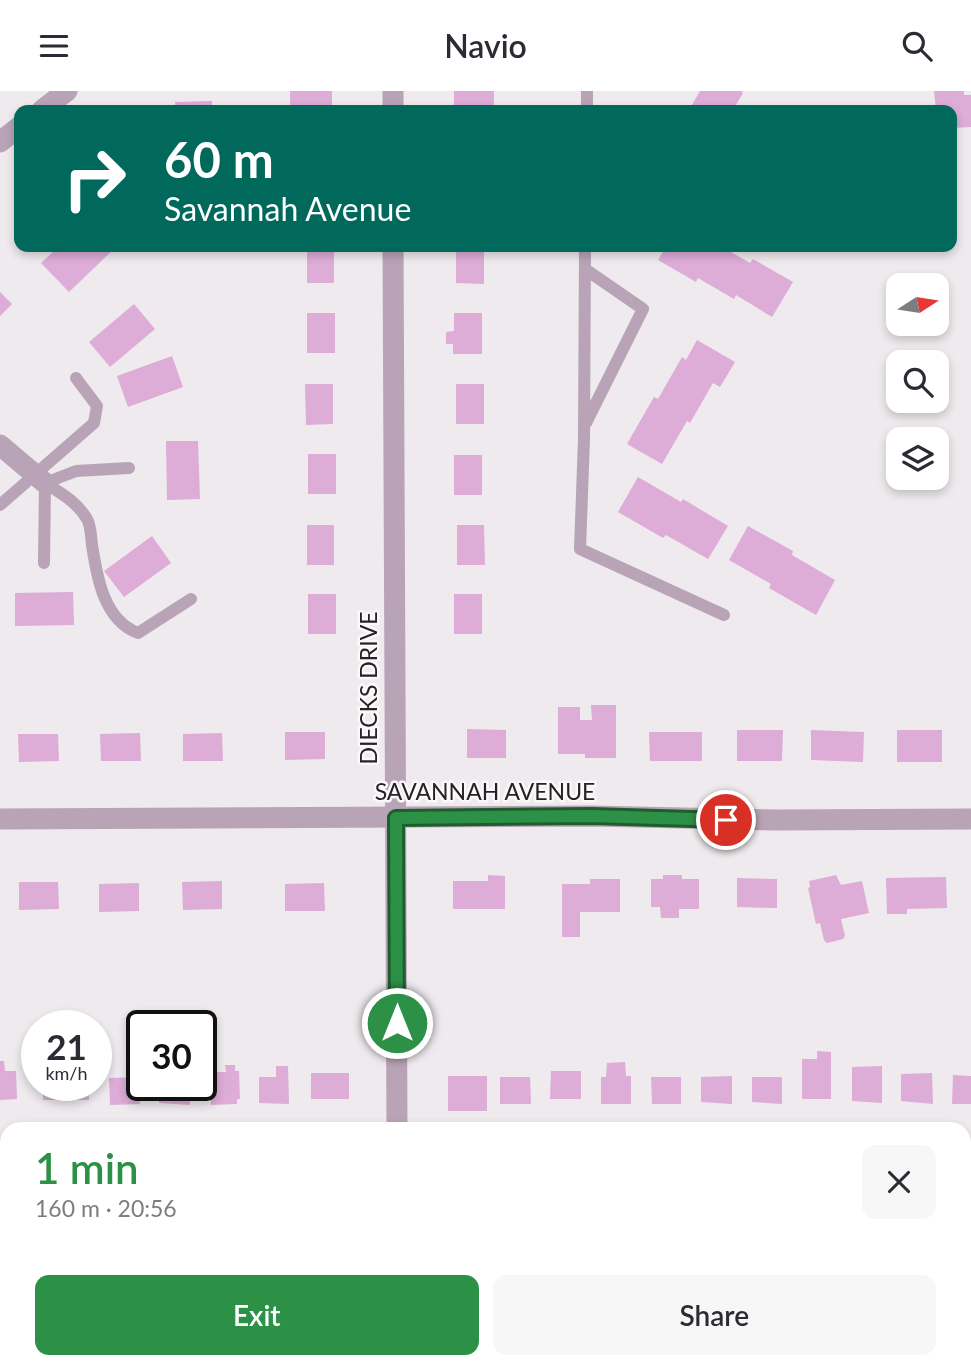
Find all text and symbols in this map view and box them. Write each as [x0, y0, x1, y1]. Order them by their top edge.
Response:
text: Navio [444, 26, 527, 65]
icon: menu [35, 27, 73, 65]
icon: search [898, 27, 936, 65]
text: 60 m [164, 130, 274, 188]
icon: right [49, 133, 140, 224]
text: Savannah Avenue [164, 189, 411, 228]
north arrow [886, 273, 948, 336]
map controls [886, 273, 949, 490]
button: search [886, 350, 949, 413]
button: layers [886, 427, 949, 490]
street label: DIECKS DRIVE [354, 611, 382, 765]
street label: SAVANNAH AVENUE [375, 777, 595, 805]
pin [696, 790, 756, 850]
icon: arrive [707, 801, 745, 839]
position arrow [360, 986, 434, 1060]
speed limit sign: 30 [126, 1010, 217, 1101]
text: 21 [46, 1025, 87, 1067]
text: km/h [45, 1062, 88, 1084]
text: 1 min [35, 1143, 139, 1193]
button: close [862, 1145, 936, 1219]
text: 160 m · 20:56 [35, 1194, 177, 1222]
button: Exit [35, 1275, 479, 1355]
button: Share [493, 1275, 936, 1355]

